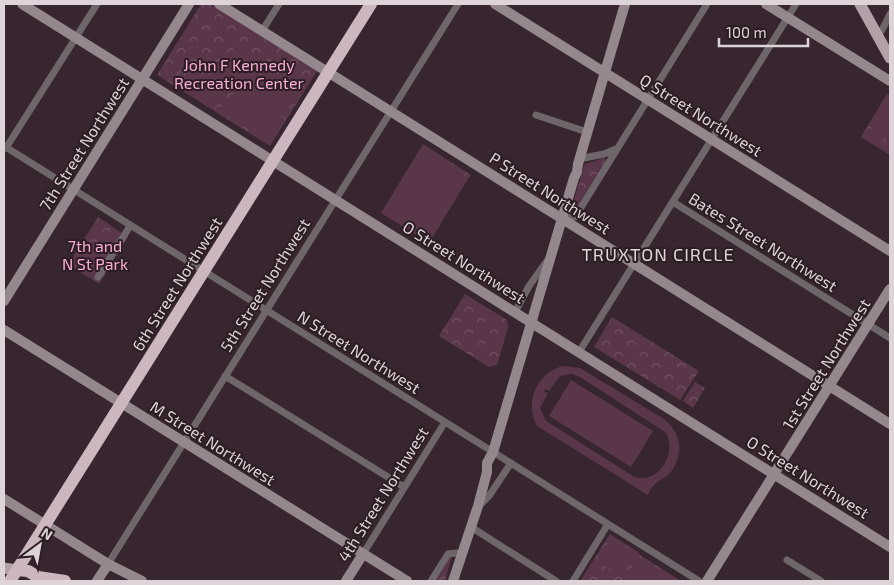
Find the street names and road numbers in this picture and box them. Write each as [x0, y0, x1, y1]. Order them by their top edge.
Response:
street label: Q Street Northwest [636, 69, 766, 161]
street label: 7th Street Northwest [35, 74, 132, 214]
street label: P Street Northwest [486, 148, 614, 237]
street label: Bates Street Northwest [686, 188, 841, 295]
street label: 6th Street Northwest [128, 213, 226, 354]
street label: 5th Street Northwest [216, 215, 313, 355]
street label: O Street Northwest [400, 216, 529, 307]
street label: 1st Street Northwest [778, 295, 873, 433]
street label: N Street Northwest [294, 306, 424, 397]
street label: M Street Northwest [147, 396, 279, 489]
street label: 4th Street Northwest [333, 423, 432, 564]
street label: O Street Northwest [744, 431, 873, 522]

